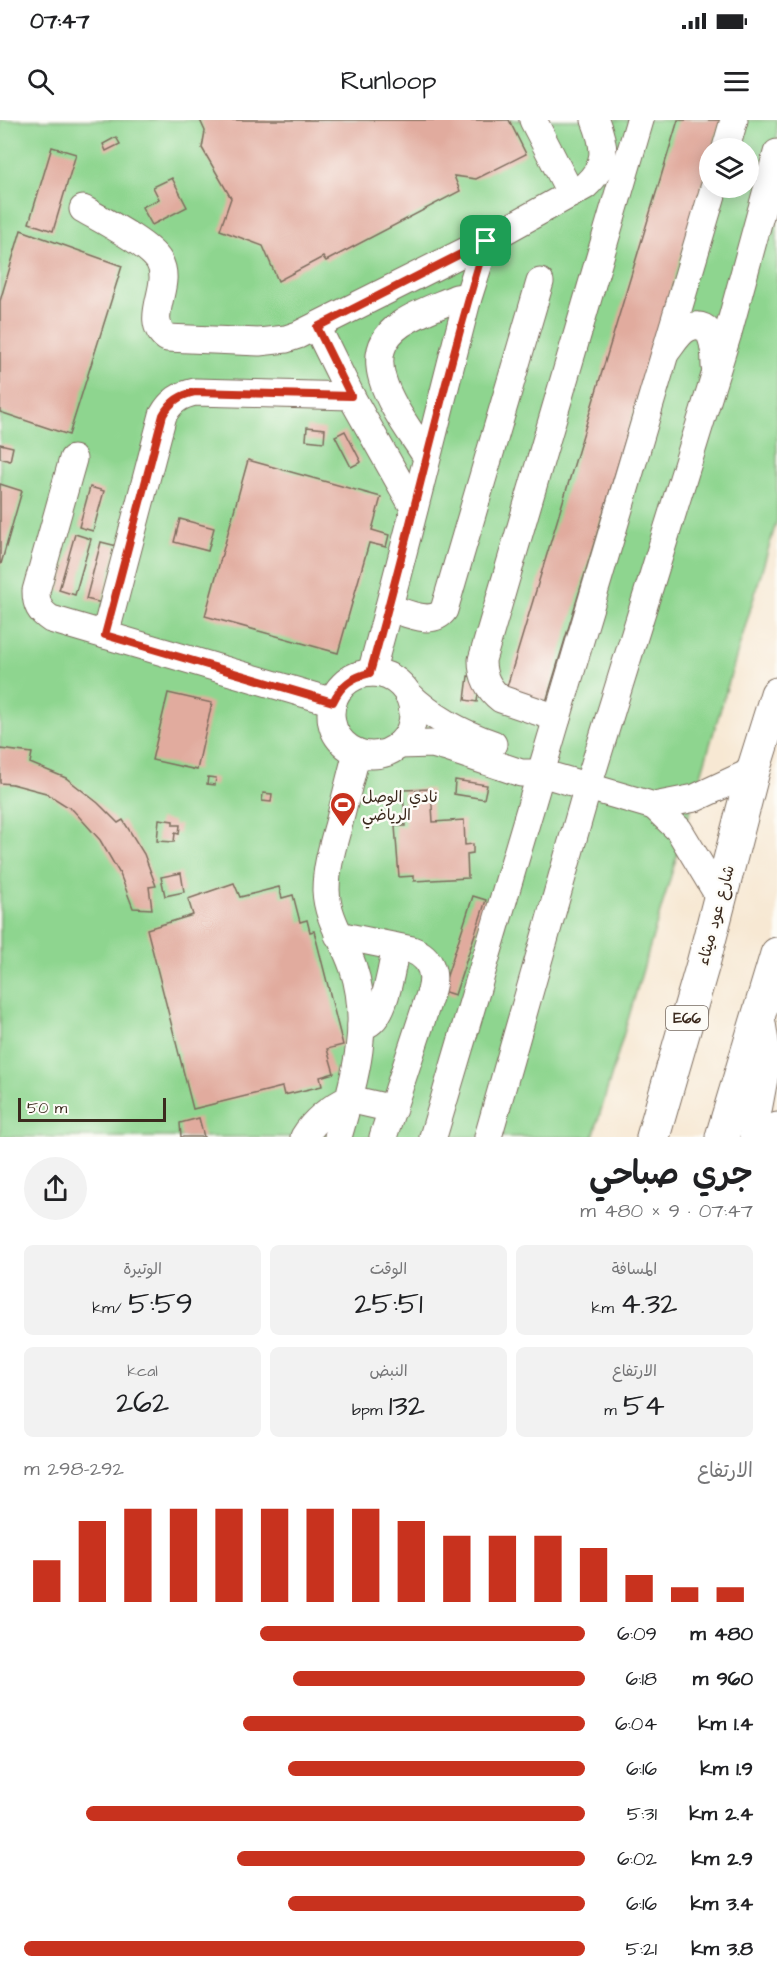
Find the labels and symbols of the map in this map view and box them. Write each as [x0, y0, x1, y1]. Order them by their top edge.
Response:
pin [460, 215, 511, 266]
place label: نادي الوصل الرياضي [362, 786, 438, 829]
sports icon: نادي الوصل الرياضي [328, 790, 358, 828]
street label: شارع عود ميثاء [692, 863, 740, 968]
road number: E66 [666, 1006, 708, 1030]
scale bar [18, 1095, 166, 1122]

